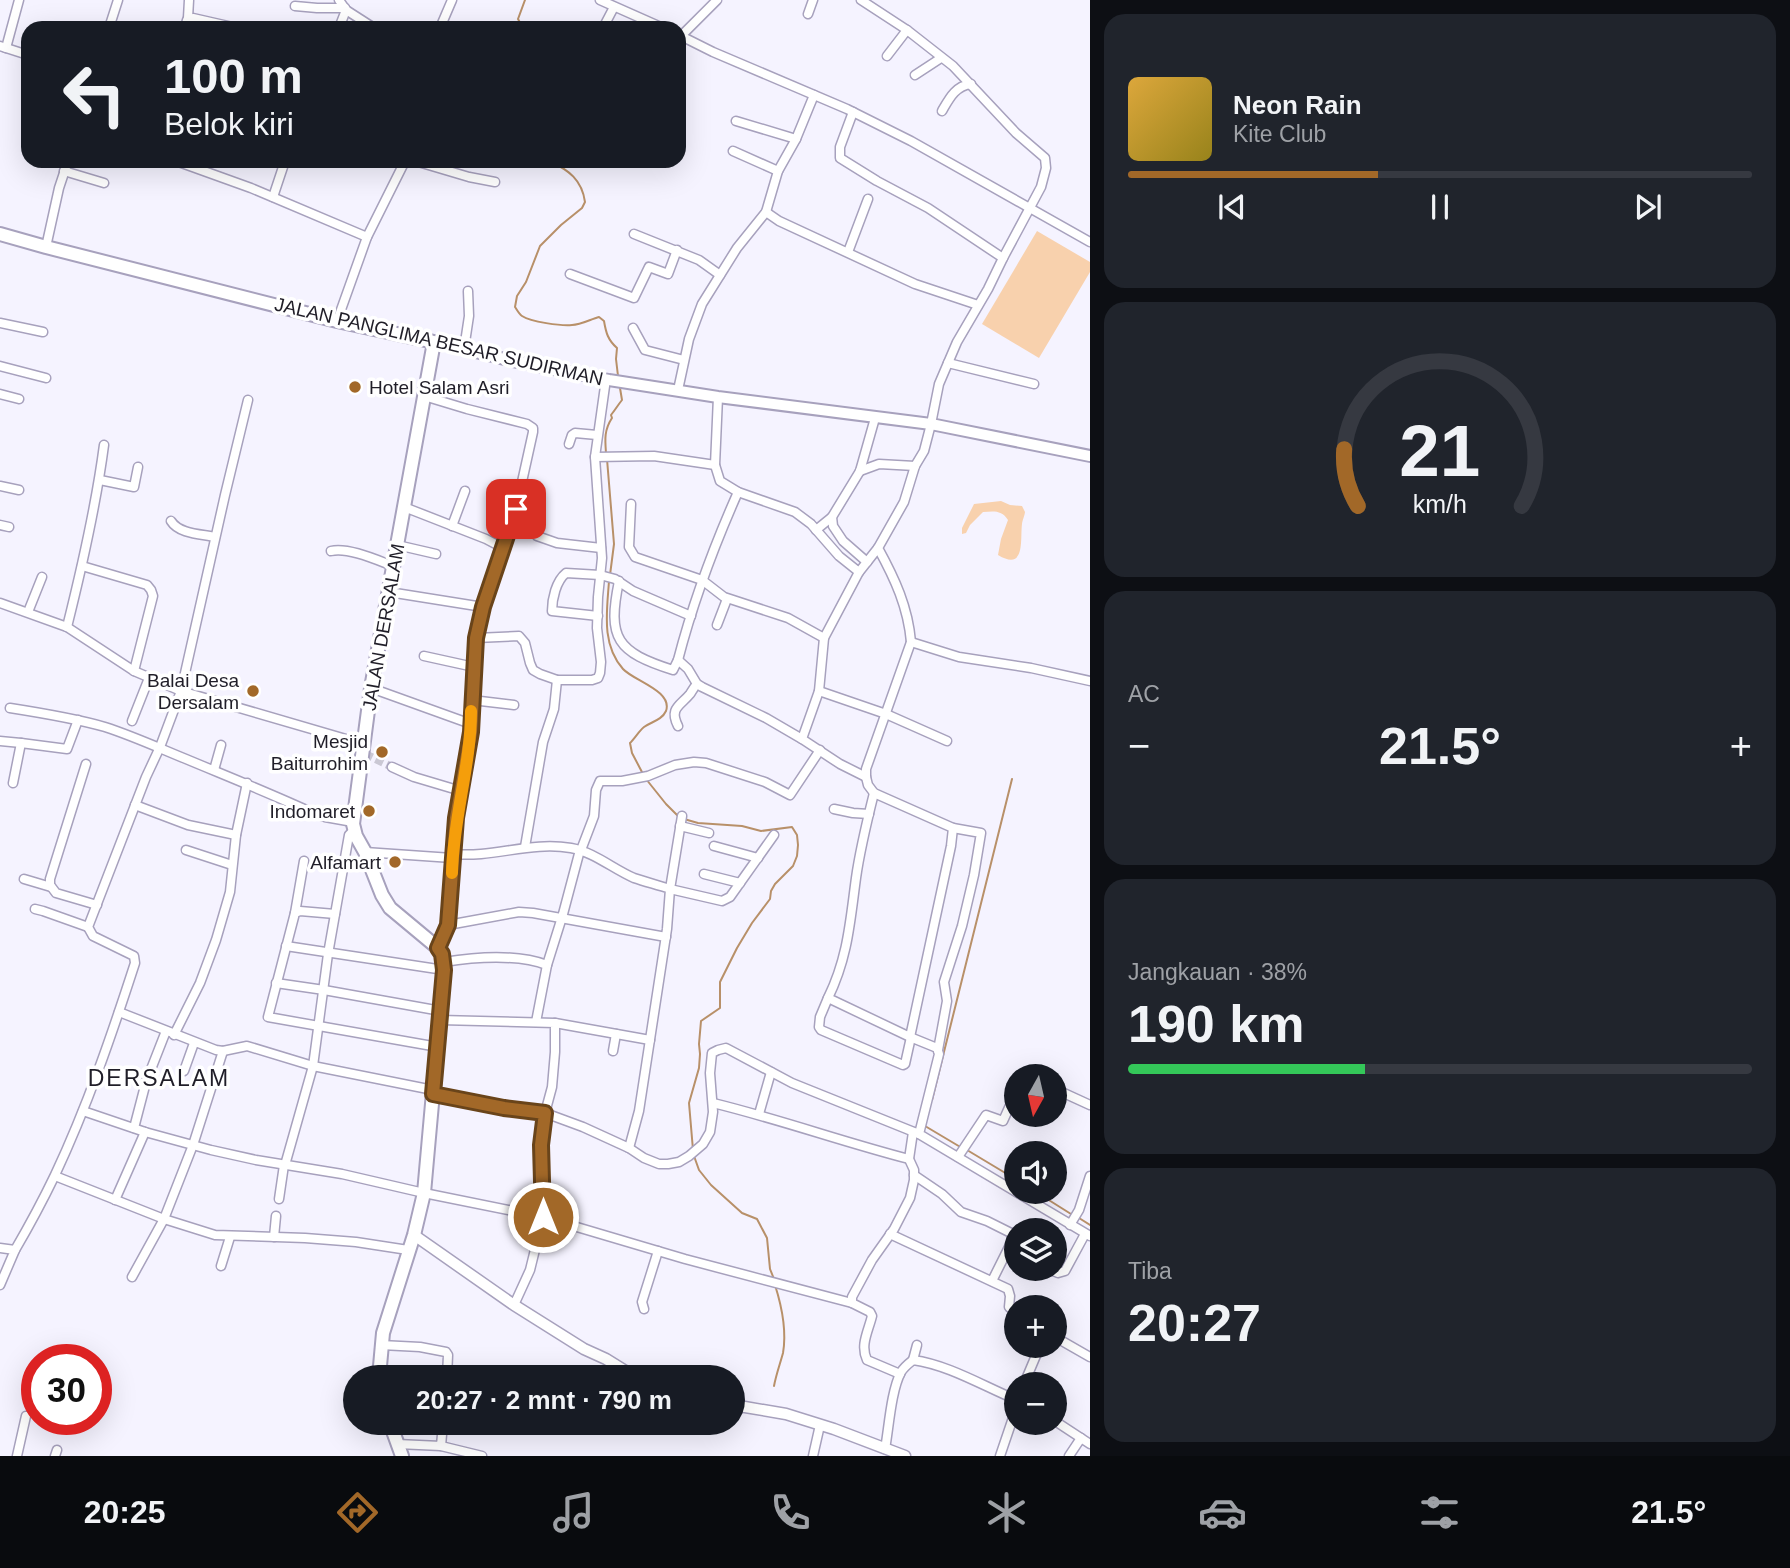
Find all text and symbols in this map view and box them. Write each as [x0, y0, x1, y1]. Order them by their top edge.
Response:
icon: left [49, 49, 140, 140]
text: 100 m [164, 49, 303, 103]
text: Neon Rain [1233, 90, 1362, 120]
text: Belok kiri [164, 106, 294, 142]
text: Kite Club [1233, 121, 1326, 147]
icon: previous [1213, 188, 1251, 226]
icon: pause [1421, 188, 1459, 226]
icon: next [1629, 188, 1667, 226]
street label: JALAN PANGLIMA BESAR SUDIRMAN [273, 293, 605, 390]
place label: Hotel Salam Asri [369, 377, 509, 398]
marker: Hotel Salam Asri [347, 379, 363, 395]
text: 21 [1400, 410, 1480, 491]
pin [486, 479, 546, 539]
text: km/h [1413, 489, 1467, 517]
icon: arrive [497, 490, 535, 528]
street label: JALAN DERSALAM [358, 542, 409, 712]
place label: Balai Desa Dersalam [147, 670, 239, 713]
text: AC [1128, 681, 1160, 707]
marker: Balai Desa Dersalam [245, 683, 261, 699]
text: 21.5° [1379, 717, 1501, 775]
text: − [1128, 725, 1150, 767]
text: + [1730, 725, 1752, 767]
place label: Mesjid Baiturrohim [271, 731, 368, 774]
marker: Mesjid Baiturrohim [374, 744, 390, 760]
place label: Indomaret [269, 801, 356, 822]
marker: Indomaret [361, 803, 377, 819]
place label: Alfamart [310, 852, 382, 873]
marker: Alfamart [387, 854, 403, 870]
text: Jangkauan · 38% [1128, 959, 1307, 985]
text: 190 km [1128, 995, 1304, 1053]
north arrow [1004, 1064, 1068, 1127]
map controls [1004, 1064, 1067, 1435]
district label: DERSALAM [88, 1065, 230, 1091]
button: sound [1004, 1141, 1067, 1204]
position arrow [506, 1180, 580, 1254]
button: layers [1004, 1218, 1067, 1281]
text: Tiba [1128, 1258, 1172, 1284]
text: 20:27 [1128, 1294, 1261, 1352]
button: + [1004, 1295, 1067, 1358]
speed limit sign: 30 [21, 1344, 112, 1435]
button: − [1004, 1372, 1067, 1435]
text: 20:27 · 2 mnt · 790 m [416, 1385, 672, 1415]
icon: directions [333, 1488, 382, 1537]
icon: music [549, 1488, 598, 1537]
icon: phone [766, 1488, 815, 1537]
icon: climate [982, 1488, 1031, 1537]
icon: car [1198, 1488, 1247, 1537]
icon: filters [1415, 1488, 1464, 1537]
text: 20:25 [84, 1494, 166, 1530]
text: 21.5° [1631, 1494, 1706, 1530]

